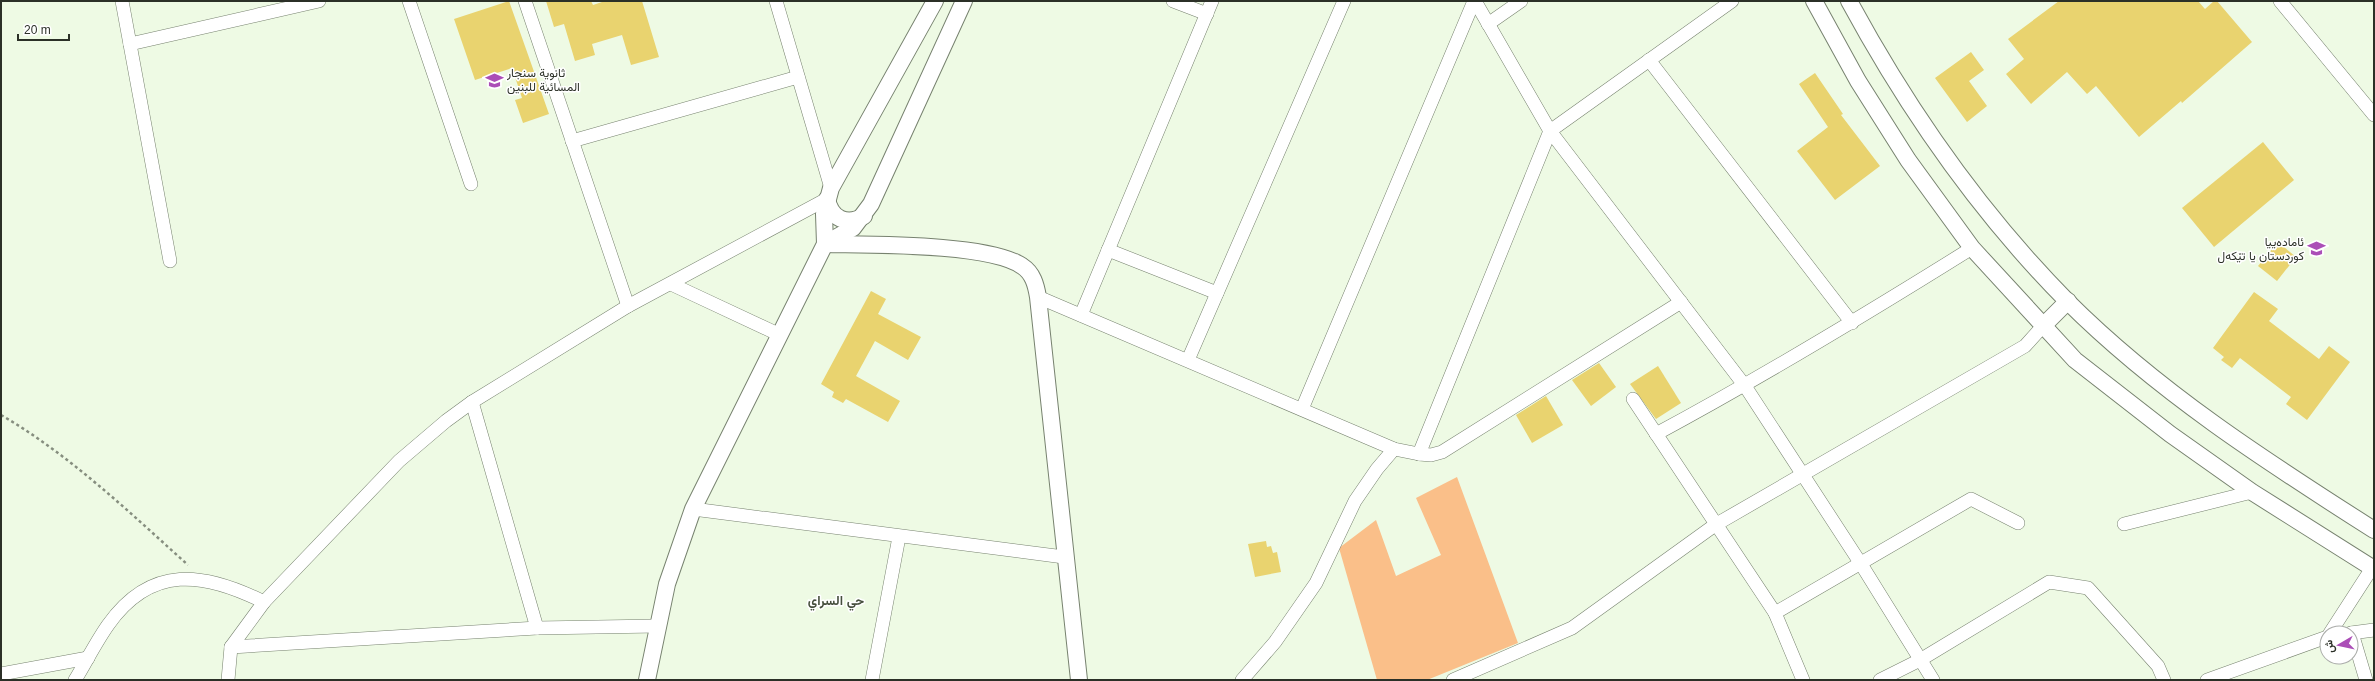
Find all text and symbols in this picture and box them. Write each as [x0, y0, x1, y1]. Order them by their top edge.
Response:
scale bar [18, 16, 69, 42]
text: 20 m [24, 23, 51, 37]
place label: ثانوية سنجار المسائية للبنين [506, 66, 580, 95]
school or university icon: ثانوية سنجار المسائية للبنين [484, 70, 504, 90]
place label: ئامادەییا کوردستان یا تێکەل [2217, 235, 2304, 264]
school or university icon: ئامادەییا کوردستان یا تێکەل [2307, 239, 2327, 259]
district label: حي السراي [808, 593, 864, 611]
north arrow [2319, 625, 2359, 665]
text: ش [2322, 639, 2337, 654]

